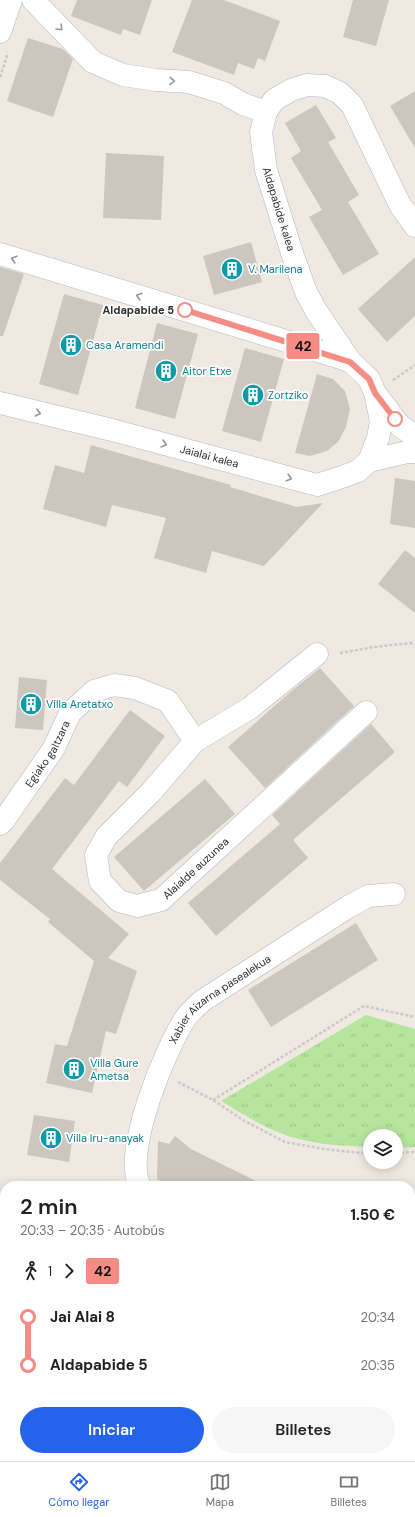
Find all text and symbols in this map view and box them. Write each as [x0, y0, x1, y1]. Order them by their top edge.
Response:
one-way arrow [55, 23, 63, 31]
one-way arrow [169, 77, 175, 85]
street label: Aldapabide kalea [260, 165, 298, 253]
one-way arrow [11, 255, 18, 264]
building icon: V. Marilena [219, 256, 245, 282]
place label: V. Marilena [248, 262, 303, 276]
one-way arrow [136, 292, 143, 301]
marker: Aldapabide 5 [177, 302, 193, 318]
place label: Aldapabide 5 [102, 303, 174, 317]
building icon: Casa Aramendi [58, 332, 84, 358]
line badge: 42 [285, 333, 321, 359]
text: 42 [294, 337, 312, 355]
place label: Casa Aramendi [86, 338, 164, 352]
building icon: Aitor Etxe [153, 358, 179, 384]
place label: Aitor Etxe [182, 364, 232, 378]
building icon: Zortziko [240, 382, 266, 408]
place label: Zortziko [268, 388, 308, 402]
one-way arrow [35, 408, 41, 416]
unlabelled marker [387, 411, 403, 427]
one-way arrow [161, 440, 167, 448]
street label: Jaialai kalea [178, 442, 240, 471]
one-way arrow [286, 473, 293, 482]
building icon: Villa Aretatxo [18, 691, 44, 717]
place label: Villa Aretatxo [46, 697, 113, 711]
street label: Egiako galtzara [22, 718, 73, 790]
street label: Alaialde auzunea [159, 834, 232, 902]
street label: Xabier Aizarna pasealekua [166, 952, 273, 1046]
building icon: Villa Gure Ametsa [61, 1056, 87, 1082]
place label: Villa Gure Ametsa [90, 1056, 139, 1083]
building icon: Villa Iru-anayak [38, 1125, 64, 1151]
map controls [363, 1129, 403, 1169]
button: layers [363, 1129, 403, 1169]
place label: Villa Iru-anayak [66, 1131, 145, 1145]
text: 2 min [20, 1192, 78, 1221]
text: 1.50 € [350, 1205, 395, 1225]
text: 20:33 – 20:35 · Autobús [20, 1222, 165, 1239]
icon: walk [20, 1260, 42, 1282]
icon: forward [58, 1260, 80, 1282]
text: 42 [94, 1262, 111, 1280]
text: 1 [48, 1263, 52, 1280]
text: Jai Alai 8 [50, 1307, 115, 1327]
text: 20:34 [361, 1309, 395, 1326]
text: Aldapabide 5 [50, 1355, 148, 1375]
text: 20:35 [361, 1357, 395, 1374]
button: Iniciar [20, 1407, 204, 1453]
button: Billetes [212, 1407, 395, 1453]
tab: Cómo llegar [48, 1471, 109, 1509]
tab: Mapa [206, 1471, 234, 1509]
tab: Billetes [331, 1471, 367, 1509]

